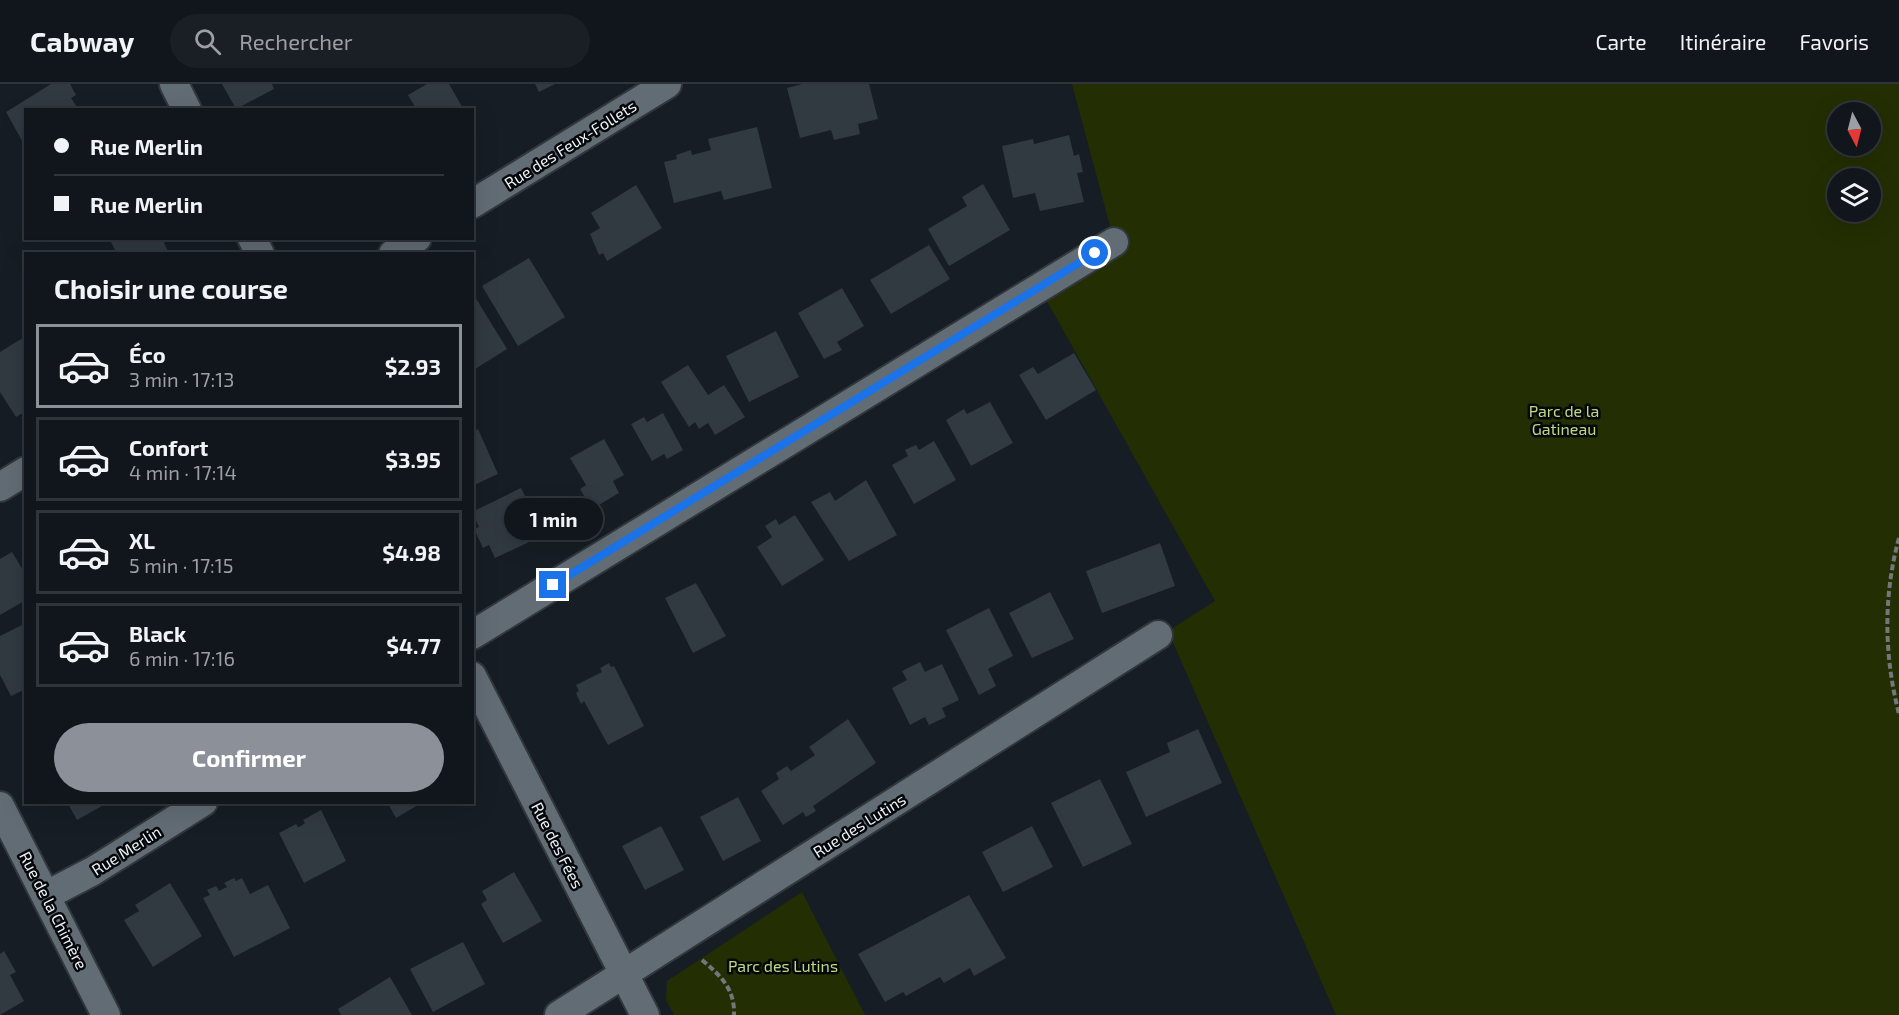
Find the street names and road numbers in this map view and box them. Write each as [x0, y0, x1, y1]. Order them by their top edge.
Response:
street label: Rue des Feux-Follets [501, 96, 639, 192]
street label: Rue des Lutins [809, 789, 909, 861]
street label: Rue des Fées [528, 799, 588, 891]
street label: Rue Merlin [88, 821, 164, 879]
street label: Rue de la Chimère [16, 848, 92, 972]

